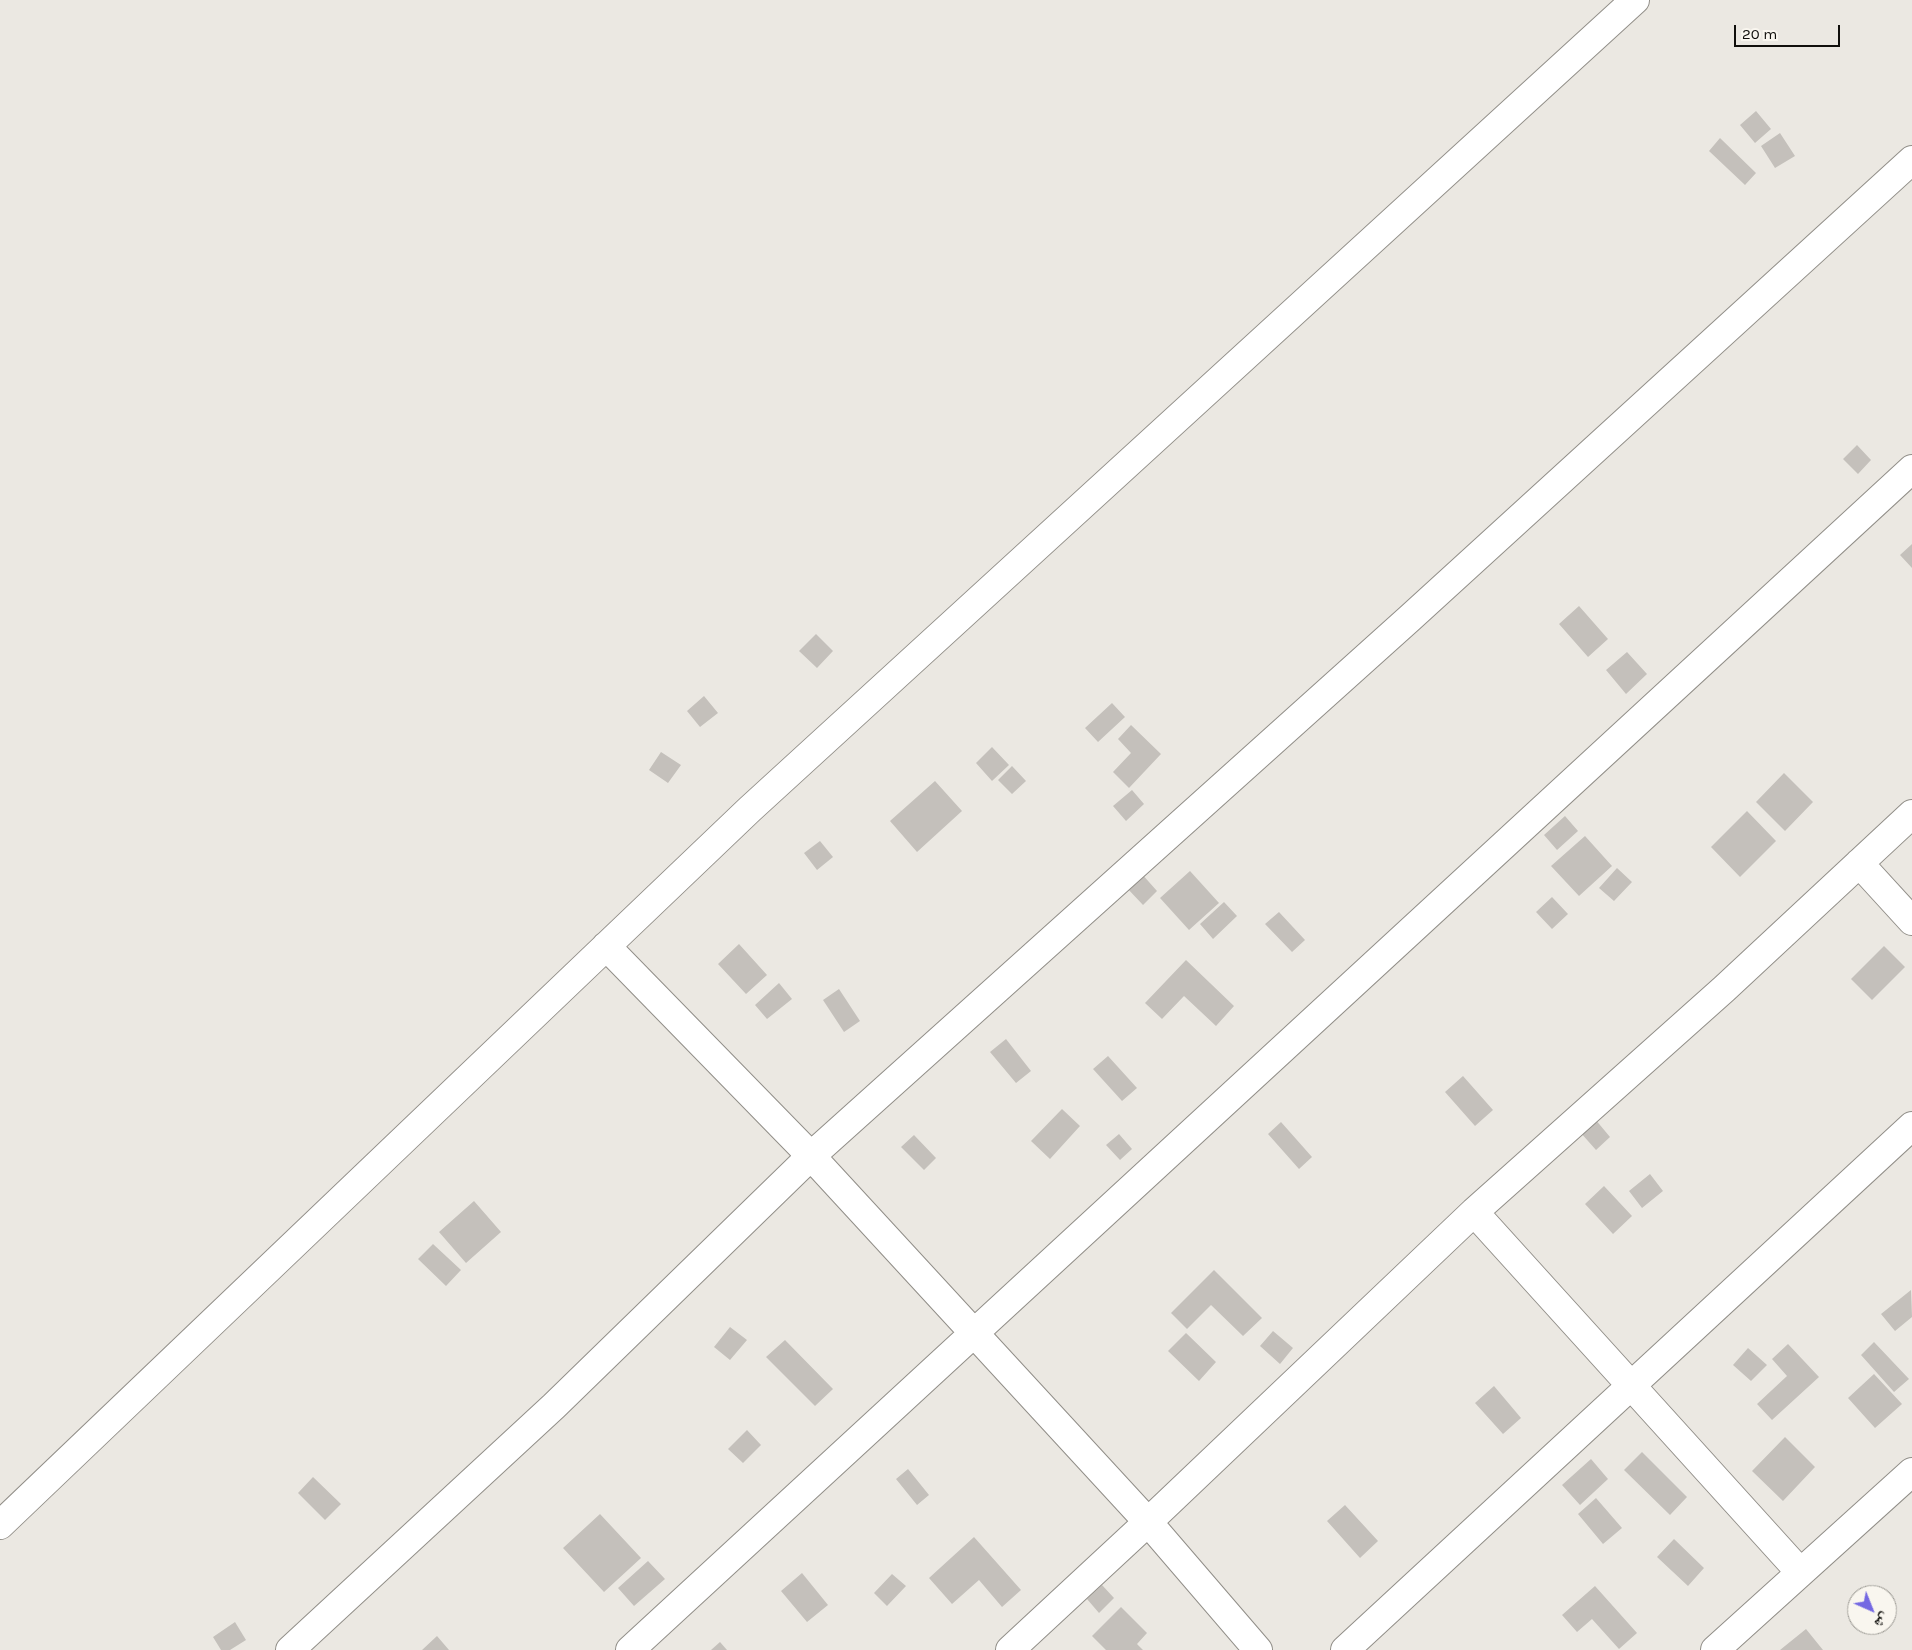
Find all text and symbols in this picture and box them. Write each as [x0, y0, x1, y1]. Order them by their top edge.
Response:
scale bar [1737, 15, 1843, 47]
text: 20 m [1742, 25, 1777, 43]
north arrow [1847, 1585, 1897, 1635]
text: ش [1871, 1609, 1893, 1632]

